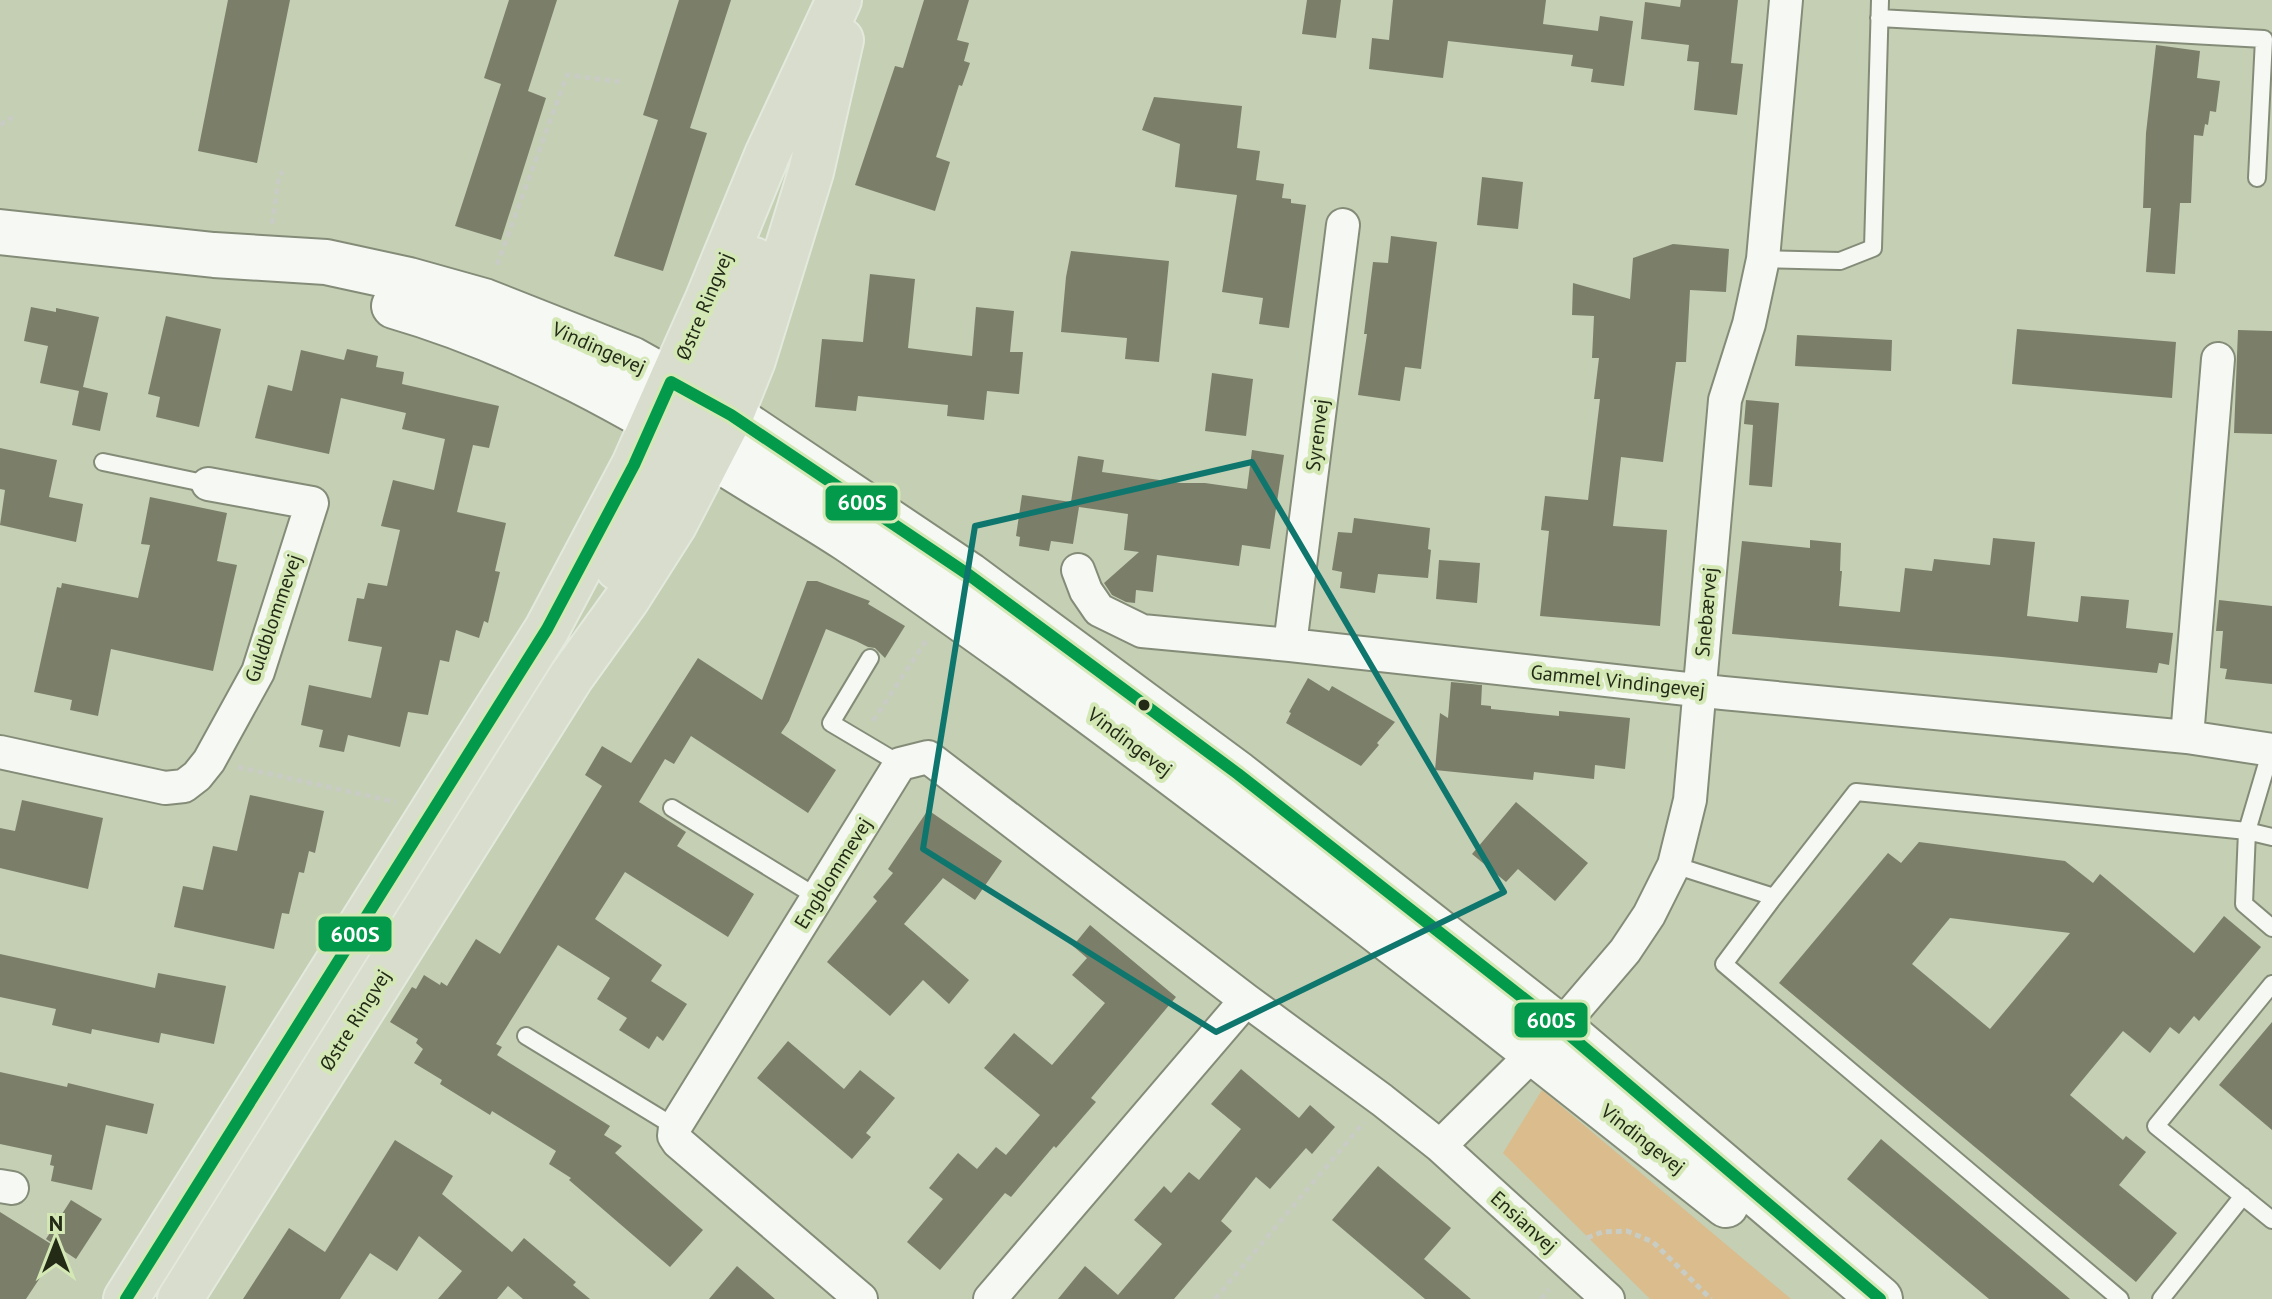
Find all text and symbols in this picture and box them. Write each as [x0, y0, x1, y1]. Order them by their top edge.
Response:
street label: Østre Ringvej [670, 248, 738, 364]
street label: Vindingevej [547, 315, 650, 380]
street label: Syrenvej [1300, 397, 1334, 473]
line badge: 600S [824, 484, 899, 522]
text: 600S [837, 488, 887, 516]
street label: Guldblommevej [239, 550, 307, 686]
street label: Snebærvej [1689, 566, 1723, 658]
street label: Gammel Vindingevej [1529, 659, 1707, 703]
unlabelled marker [1136, 697, 1152, 713]
street label: Vindingevej [1081, 701, 1178, 783]
street label: Engblommevej [788, 812, 878, 934]
line badge: 600S [317, 915, 393, 953]
text: 600S [330, 920, 380, 948]
street label: Østre Ringvej [313, 964, 397, 1076]
line badge: 600S [1513, 1001, 1589, 1039]
text: 600S [1526, 1006, 1576, 1034]
street label: Vindingevej [1595, 1097, 1690, 1180]
street label: Ensianvej [1485, 1185, 1563, 1259]
north arrow [16, 1203, 96, 1283]
text: N [49, 1209, 63, 1237]

